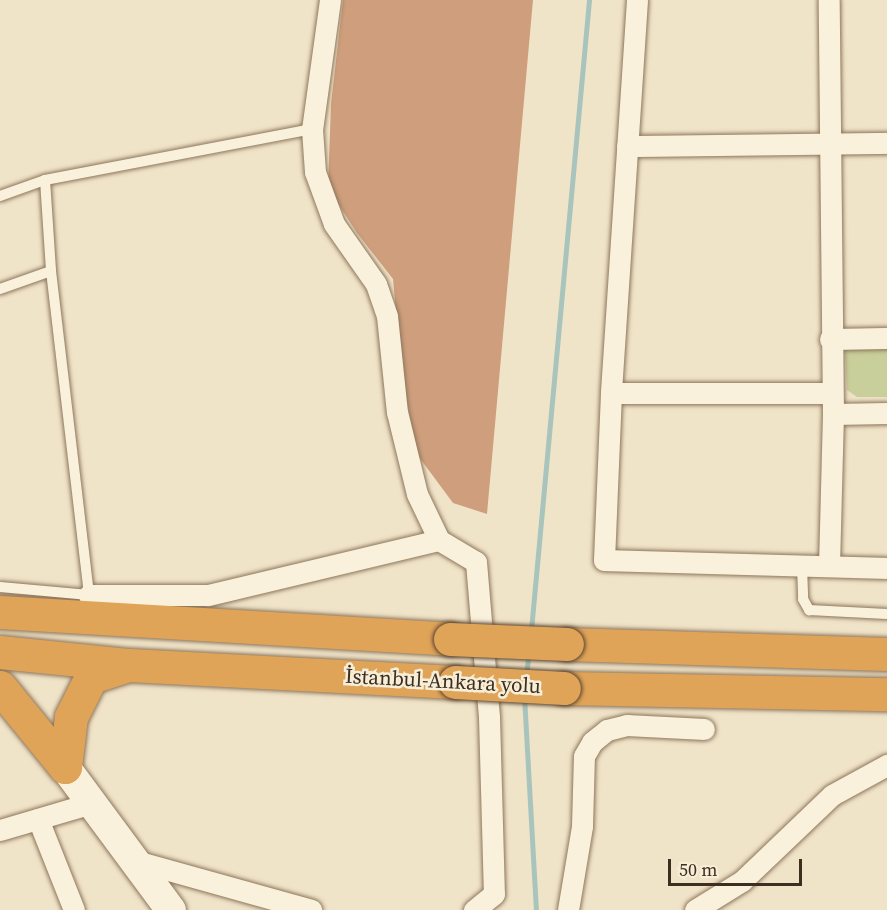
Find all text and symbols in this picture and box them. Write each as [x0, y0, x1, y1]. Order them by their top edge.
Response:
street label: İstanbul-Ankara yolu [345, 663, 541, 699]
scale bar [671, 847, 804, 885]
text: 50 m [679, 857, 717, 882]

